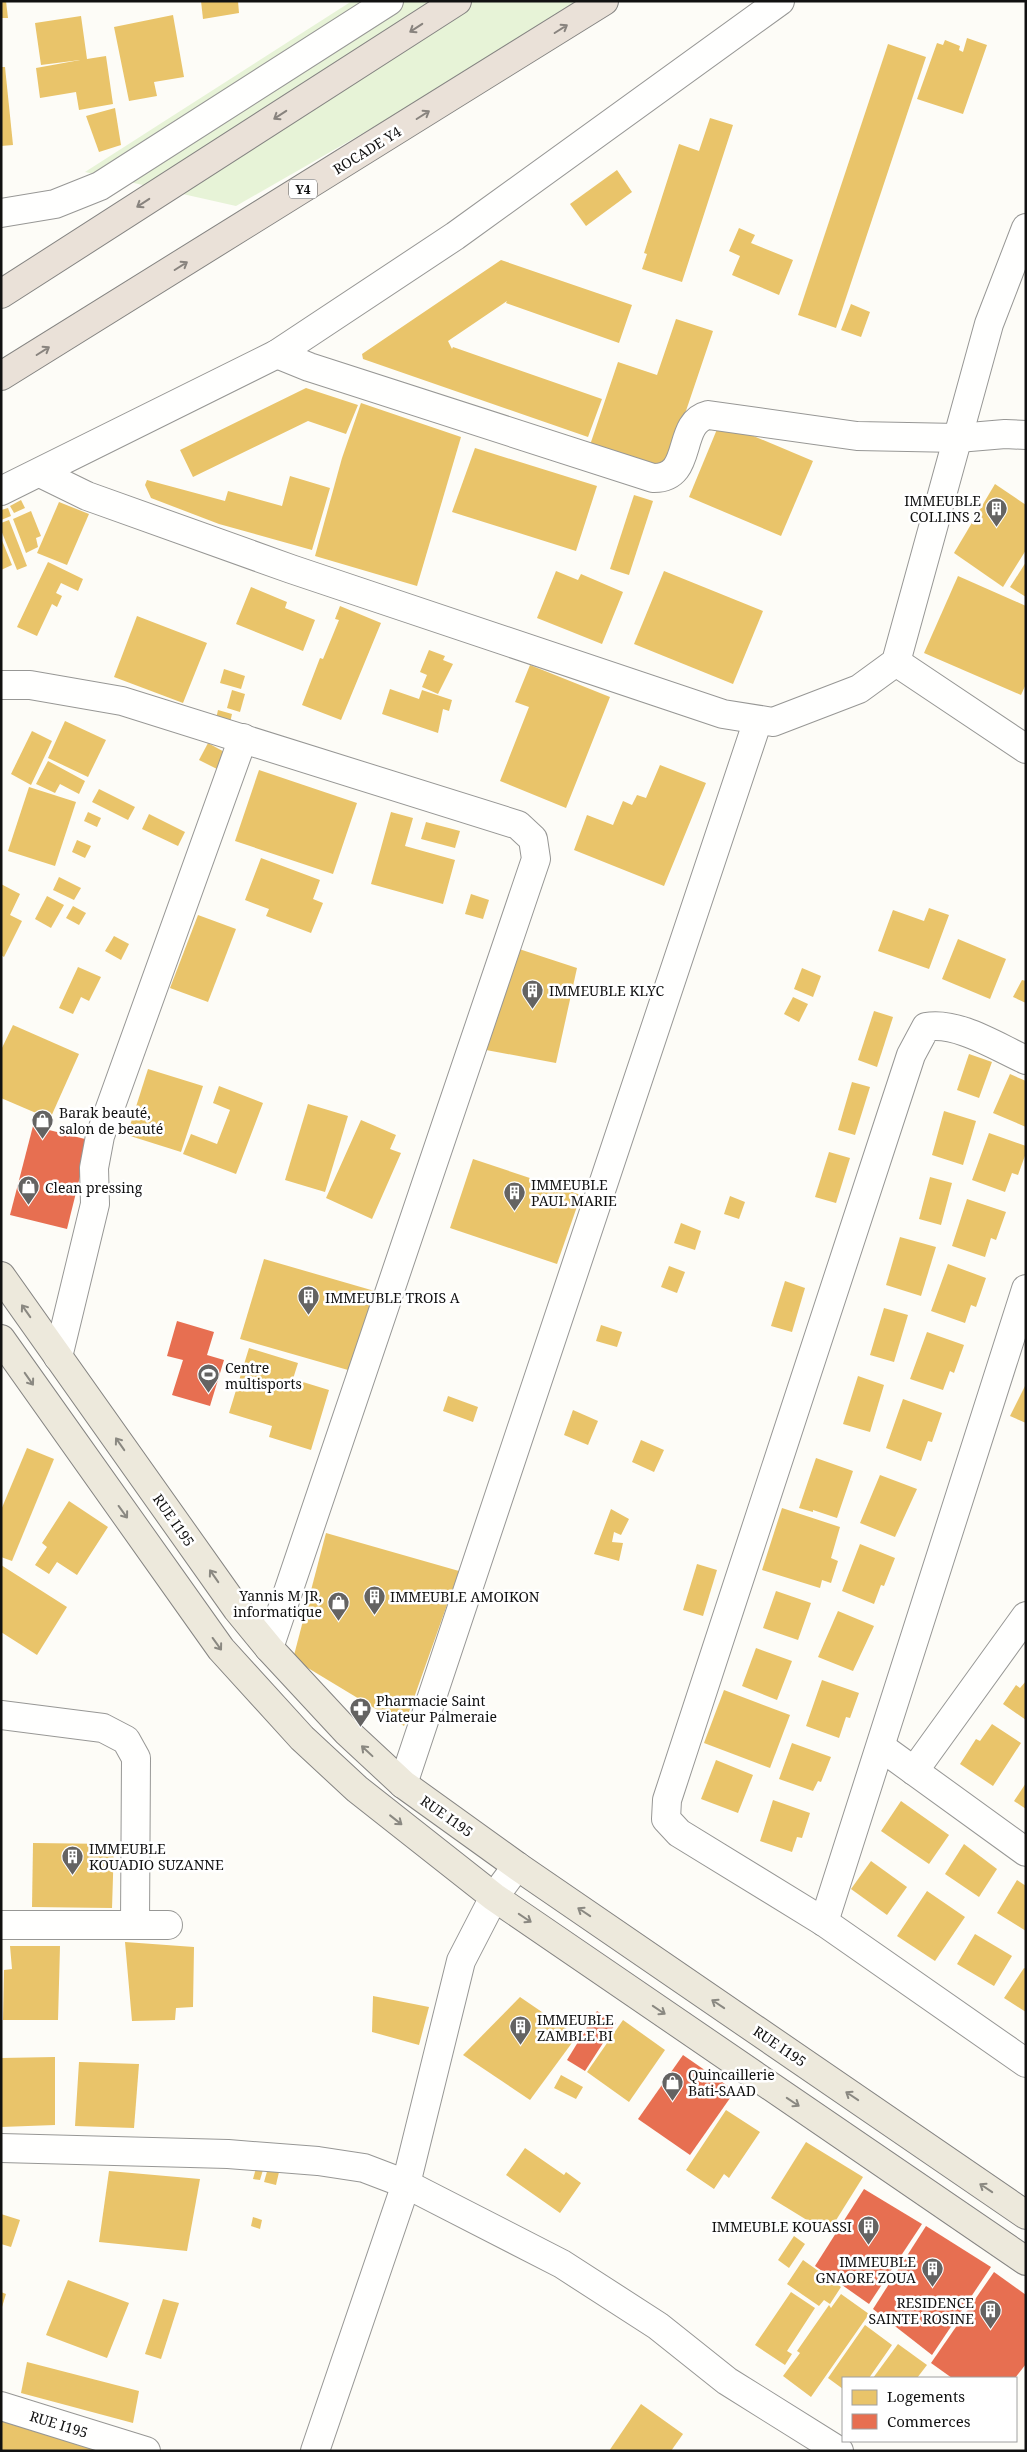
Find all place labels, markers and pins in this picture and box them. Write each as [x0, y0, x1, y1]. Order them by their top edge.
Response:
place label: IMMEUBLE COLLINS 2 [904, 491, 981, 526]
building icon: IMMEUBLE COLLINS 2 [985, 496, 1009, 527]
building icon: IMMEUBLE KLYC [521, 978, 545, 1009]
place label: IMMEUBLE KLYC [549, 981, 664, 1000]
place label: Barak beauté, salon de beauté [59, 1103, 163, 1138]
shop icon: Barak beauté, salon de beauté [31, 1108, 55, 1139]
shop icon: Clean pressing [17, 1175, 41, 1206]
place label: IMMEUBLE PAUL MARIE [531, 1175, 617, 1210]
place label: Clean pressing [45, 1178, 143, 1197]
building icon: IMMEUBLE PAUL MARIE [503, 1180, 527, 1211]
building icon: IMMEUBLE TROIS A [297, 1285, 321, 1316]
place label: IMMEUBLE TROIS A [325, 1288, 460, 1307]
place label: Centre multisports [225, 1358, 302, 1393]
sports icon: Centre multisports [197, 1363, 221, 1394]
building icon: IMMEUBLE AMOIKON [362, 1584, 386, 1615]
place label: Yannis M JR, informatique [233, 1586, 322, 1621]
place label: IMMEUBLE AMOIKON [390, 1587, 540, 1606]
shop icon: Yannis M JR, informatique [326, 1591, 350, 1622]
place label: Pharmacie Saint Viateur Palmeraie [376, 1691, 497, 1726]
pharmacy icon: Pharmacie Saint Viateur Palmeraie [348, 1696, 372, 1727]
place label: IMMEUBLE KOUADIO SUZANNE [89, 1839, 224, 1874]
building icon: IMMEUBLE KOUADIO SUZANNE [61, 1844, 85, 1875]
place label: IMMEUBLE ZAMBLE BI [537, 2010, 614, 2045]
building icon: IMMEUBLE ZAMBLE BI [509, 2015, 533, 2046]
place label: Quincaillerie Bati-SAAD [688, 2065, 775, 2100]
shop icon: Quincaillerie Bati-SAAD [660, 2070, 684, 2101]
building icon: IMMEUBLE KOUASSI [856, 2214, 880, 2245]
place label: IMMEUBLE KOUASSI [712, 2217, 852, 2236]
place label: IMMEUBLE GNAORE ZOUA [815, 2252, 916, 2287]
building icon: IMMEUBLE GNAORE ZOUA [920, 2257, 944, 2288]
place label: RESIDENCE SAINTE ROSINE [869, 2293, 974, 2328]
building icon: RESIDENCE SAINTE ROSINE [978, 2298, 1002, 2329]

